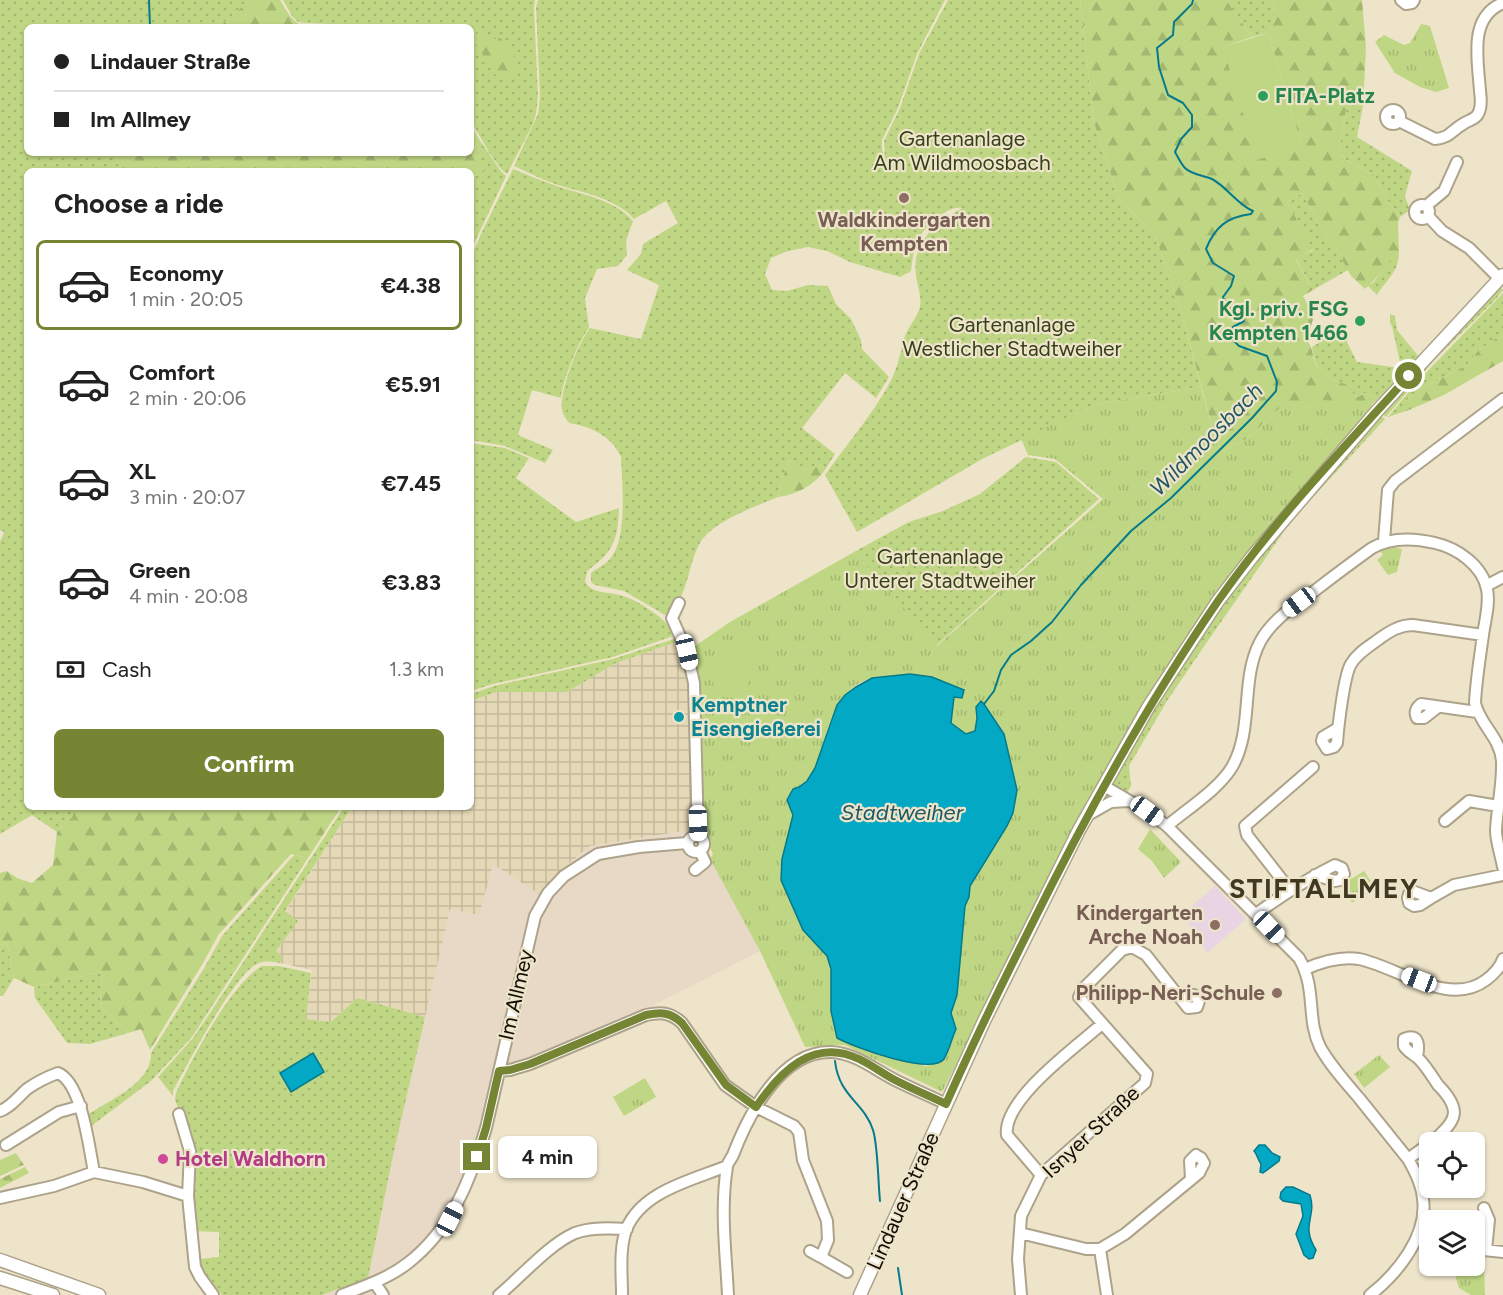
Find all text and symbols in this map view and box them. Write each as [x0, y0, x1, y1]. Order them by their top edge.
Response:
text: Lindauer Straße [90, 48, 251, 75]
place label: FITA-Platz [1275, 83, 1375, 108]
marker: FITA-Platz [1256, 89, 1270, 103]
text: Im Allmey [90, 106, 191, 133]
park label: Gartenanlage Am Wildmoosbach [873, 126, 1051, 175]
text: Choose a ride [54, 187, 223, 220]
marker: Waldkindergarten Kempten [897, 191, 911, 205]
place label: Waldkindergarten Kempten [817, 207, 991, 256]
icon: car [57, 258, 111, 312]
text: Economy [129, 260, 224, 287]
text: €4.38 [381, 272, 441, 299]
text: 1 min · 20:05 [129, 287, 243, 311]
place label: Kgl. priv. FSG Kempten 1466 [1209, 296, 1348, 345]
park label: Gartenanlage Westlicher Stadtweiher [902, 312, 1122, 361]
marker: Kgl. priv. FSG Kempten 1466 [1353, 314, 1367, 328]
icon: car [57, 357, 111, 411]
text: Comfort [129, 359, 215, 386]
route start [1395, 362, 1422, 389]
text: €5.91 [385, 371, 441, 398]
water label: Wildmoosbach [1144, 377, 1268, 501]
text: 2 min · 20:06 [129, 386, 246, 410]
icon: car [57, 456, 111, 510]
text: XL [129, 458, 156, 485]
text: €7.45 [381, 470, 441, 497]
text: 3 min · 20:07 [129, 485, 245, 509]
park label: Gartenanlage Unterer Stadtweiher [844, 544, 1036, 593]
icon: car [57, 555, 111, 609]
text: Green [129, 557, 191, 584]
text: €3.83 [382, 569, 441, 596]
text: 4 min · 20:08 [129, 584, 248, 608]
car [1279, 584, 1319, 620]
car [674, 632, 700, 672]
icon: cash [54, 653, 87, 686]
text: Cash [102, 656, 152, 683]
text: 1.3 km [389, 657, 444, 681]
place label: Kemptner Eisengießerei [691, 692, 821, 741]
marker: Kemptner Eisengießerei [672, 710, 686, 724]
button: Confirm [54, 729, 444, 798]
car [1127, 793, 1167, 829]
water label: Stadtweiher [841, 799, 965, 826]
car [688, 805, 708, 841]
district label: STIFTALLMEY [1229, 872, 1419, 905]
place label: Kindergarten Arche Noah [1076, 900, 1203, 949]
car [1250, 908, 1288, 946]
marker: Kindergarten Arche Noah [1208, 918, 1222, 932]
street label: Im Allmey [493, 947, 538, 1043]
car [1399, 965, 1439, 995]
place label: Philipp-Neri-Schule [1076, 980, 1265, 1005]
marker: Philipp-Neri-Schule [1270, 986, 1284, 1000]
street label: Isnyer Straße [1037, 1080, 1144, 1183]
street label: Lindauer Straße [861, 1128, 944, 1273]
map controls [1419, 1132, 1485, 1276]
button: locate [1419, 1132, 1485, 1198]
callout: 4 min [498, 1136, 597, 1178]
route end [463, 1143, 490, 1170]
text: 4 min [522, 1145, 573, 1169]
place label: Hotel Waldhorn [175, 1146, 326, 1171]
marker: Hotel Waldhorn [156, 1152, 170, 1166]
car [434, 1199, 466, 1239]
button: layers [1419, 1210, 1485, 1276]

